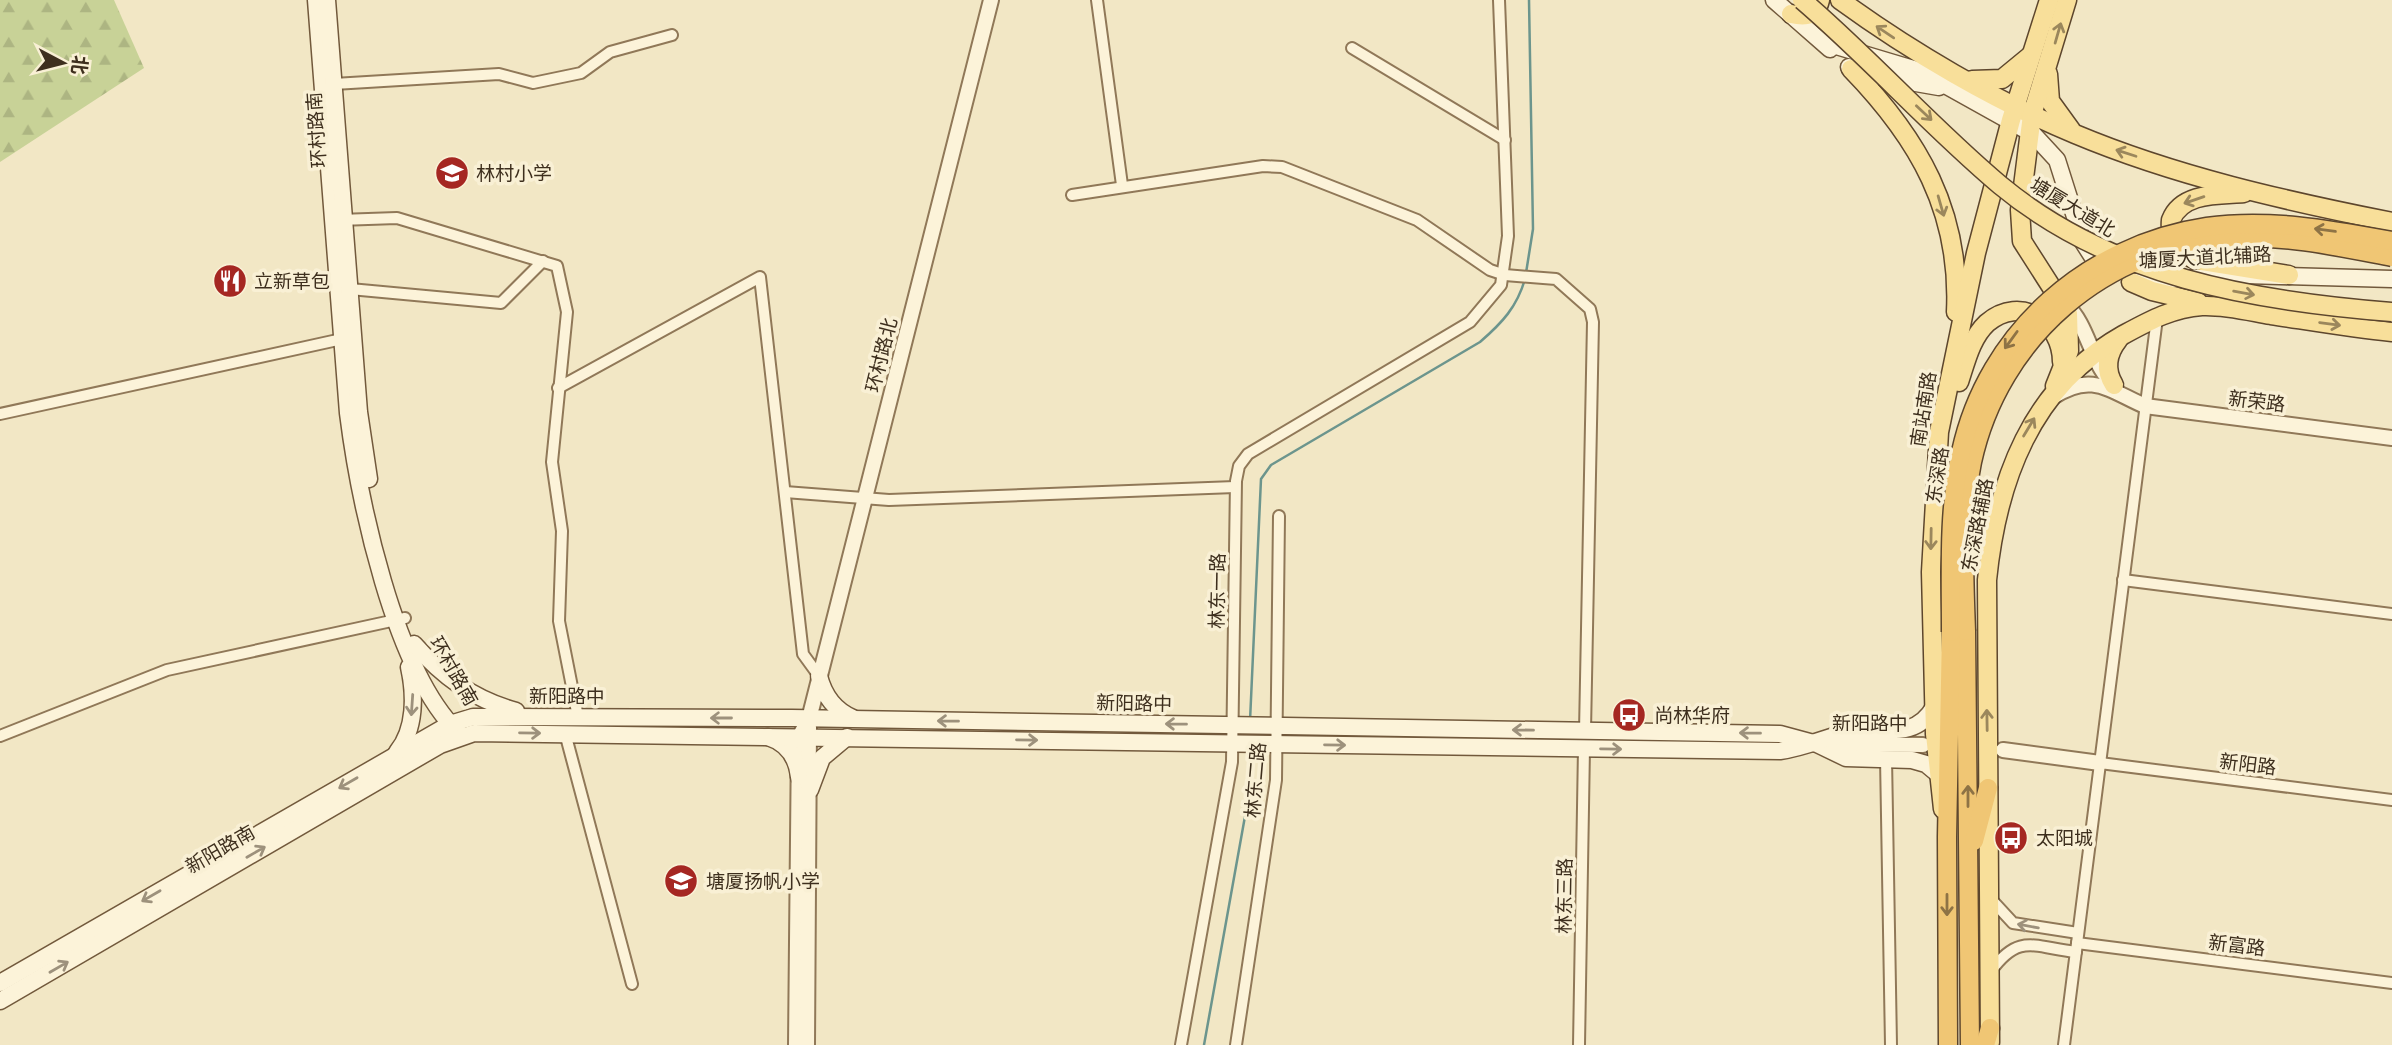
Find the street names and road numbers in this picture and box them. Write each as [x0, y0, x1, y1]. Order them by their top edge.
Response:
street label: 环村路南 [301, 91, 331, 169]
street label: 塘厦大道北 [2026, 172, 2120, 242]
street label: 塘厦大道北辅路 [2138, 242, 2272, 272]
street label: 环村路北 [860, 315, 902, 395]
street label: 南站南路 [1905, 370, 1941, 448]
street label: 新荣路 [2227, 386, 2287, 416]
street label: 东深路 [1921, 445, 1953, 505]
street label: 东深路辅路 [1956, 476, 1998, 574]
street label: 林东一路 [1204, 553, 1230, 629]
street label: 环村路南 [425, 632, 483, 710]
street label: 新阳路中 [529, 684, 605, 708]
street label: 新阳路中 [1096, 690, 1172, 716]
street label: 新阳路中 [1832, 711, 1908, 735]
street label: 林东二路 [1240, 741, 1270, 819]
street label: 新阳路 [2218, 749, 2278, 779]
street label: 新阳路南 [181, 820, 259, 878]
street label: 林东三路 [1551, 858, 1577, 934]
street label: 新富路 [2207, 930, 2267, 960]

